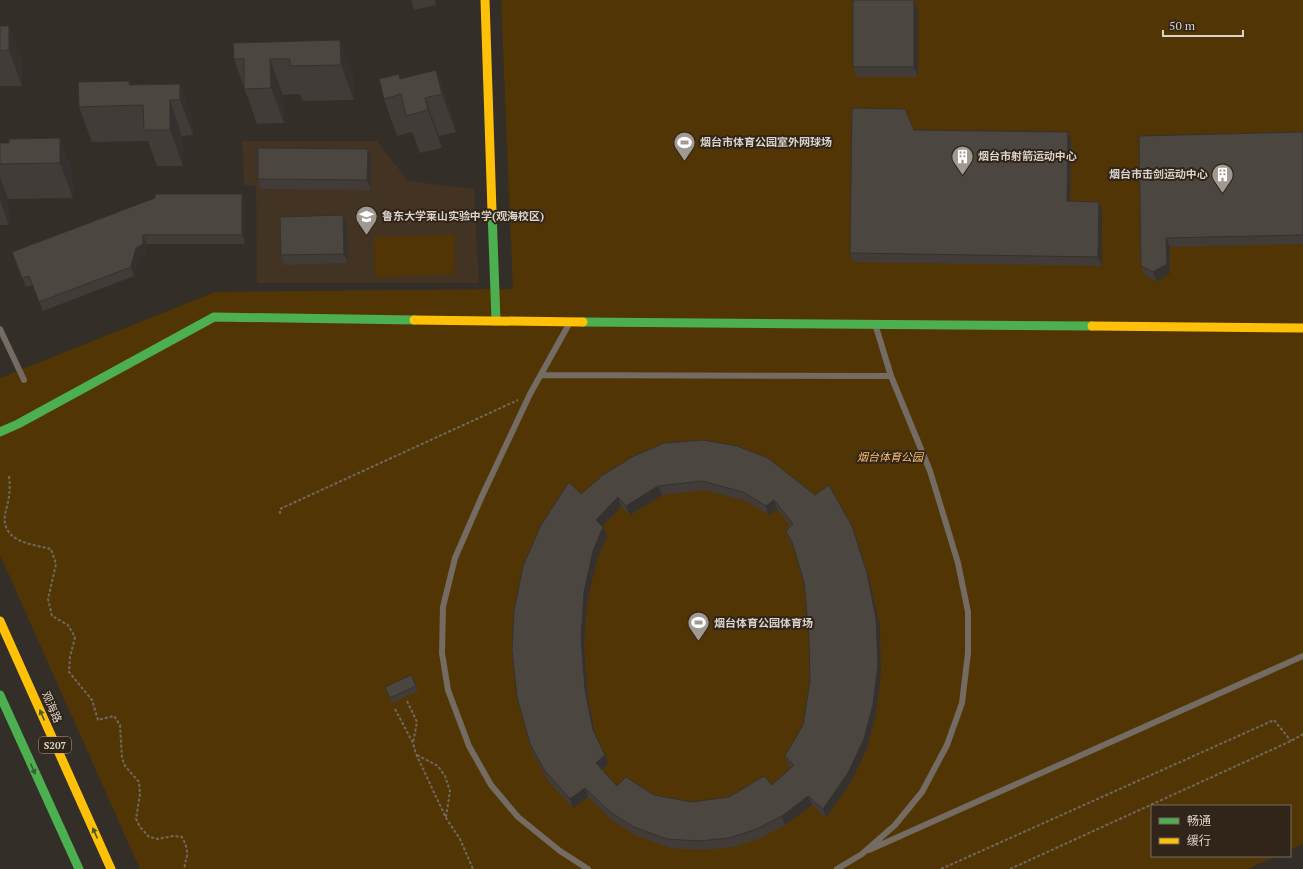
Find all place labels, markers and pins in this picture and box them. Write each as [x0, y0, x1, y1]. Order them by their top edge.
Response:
sports icon: 烟台市体育公园室外网球场 [671, 129, 697, 162]
place label: 烟台市体育公园室外网球场 [700, 135, 832, 149]
building icon: 烟台市射箭运动中心 [949, 143, 975, 176]
place label: 烟台市射箭运动中心 [978, 149, 1077, 163]
building icon: 烟台市击剑运动中心 [1210, 161, 1236, 194]
place label: 烟台市击剑运动中心 [1109, 167, 1208, 181]
school or university icon: 鲁东大学莱山实验中学(观海校区) [354, 203, 380, 236]
place label: 鲁东大学莱山实验中学(观海校区) [382, 209, 544, 223]
sports icon: 烟台体育公园体育场 [685, 610, 711, 643]
place label: 烟台体育公园体育场 [714, 616, 813, 630]

